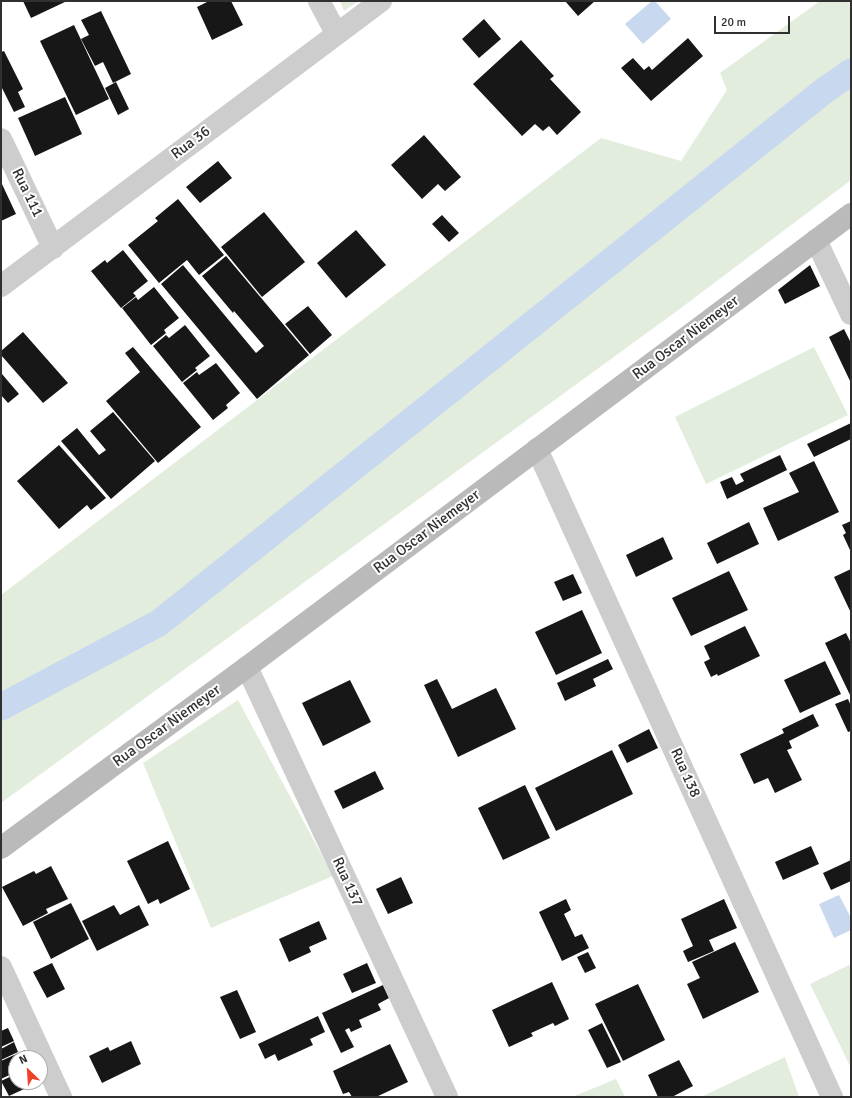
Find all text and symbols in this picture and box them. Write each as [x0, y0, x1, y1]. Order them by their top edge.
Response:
scale bar [716, 8, 792, 34]
text: 20 m [721, 15, 746, 30]
street label: Rua 36 [168, 123, 214, 163]
street label: Rua 111 [7, 166, 47, 220]
street label: Rua Oscar Niemeyer [629, 292, 743, 384]
street label: Rua Oscar Niemeyer [370, 486, 484, 578]
street label: Rua Oscar Niemeyer [110, 681, 224, 771]
street label: Rua 138 [666, 746, 704, 800]
street label: Rua 137 [328, 855, 366, 909]
north arrow [8, 1050, 48, 1090]
text: N [17, 1052, 29, 1067]

